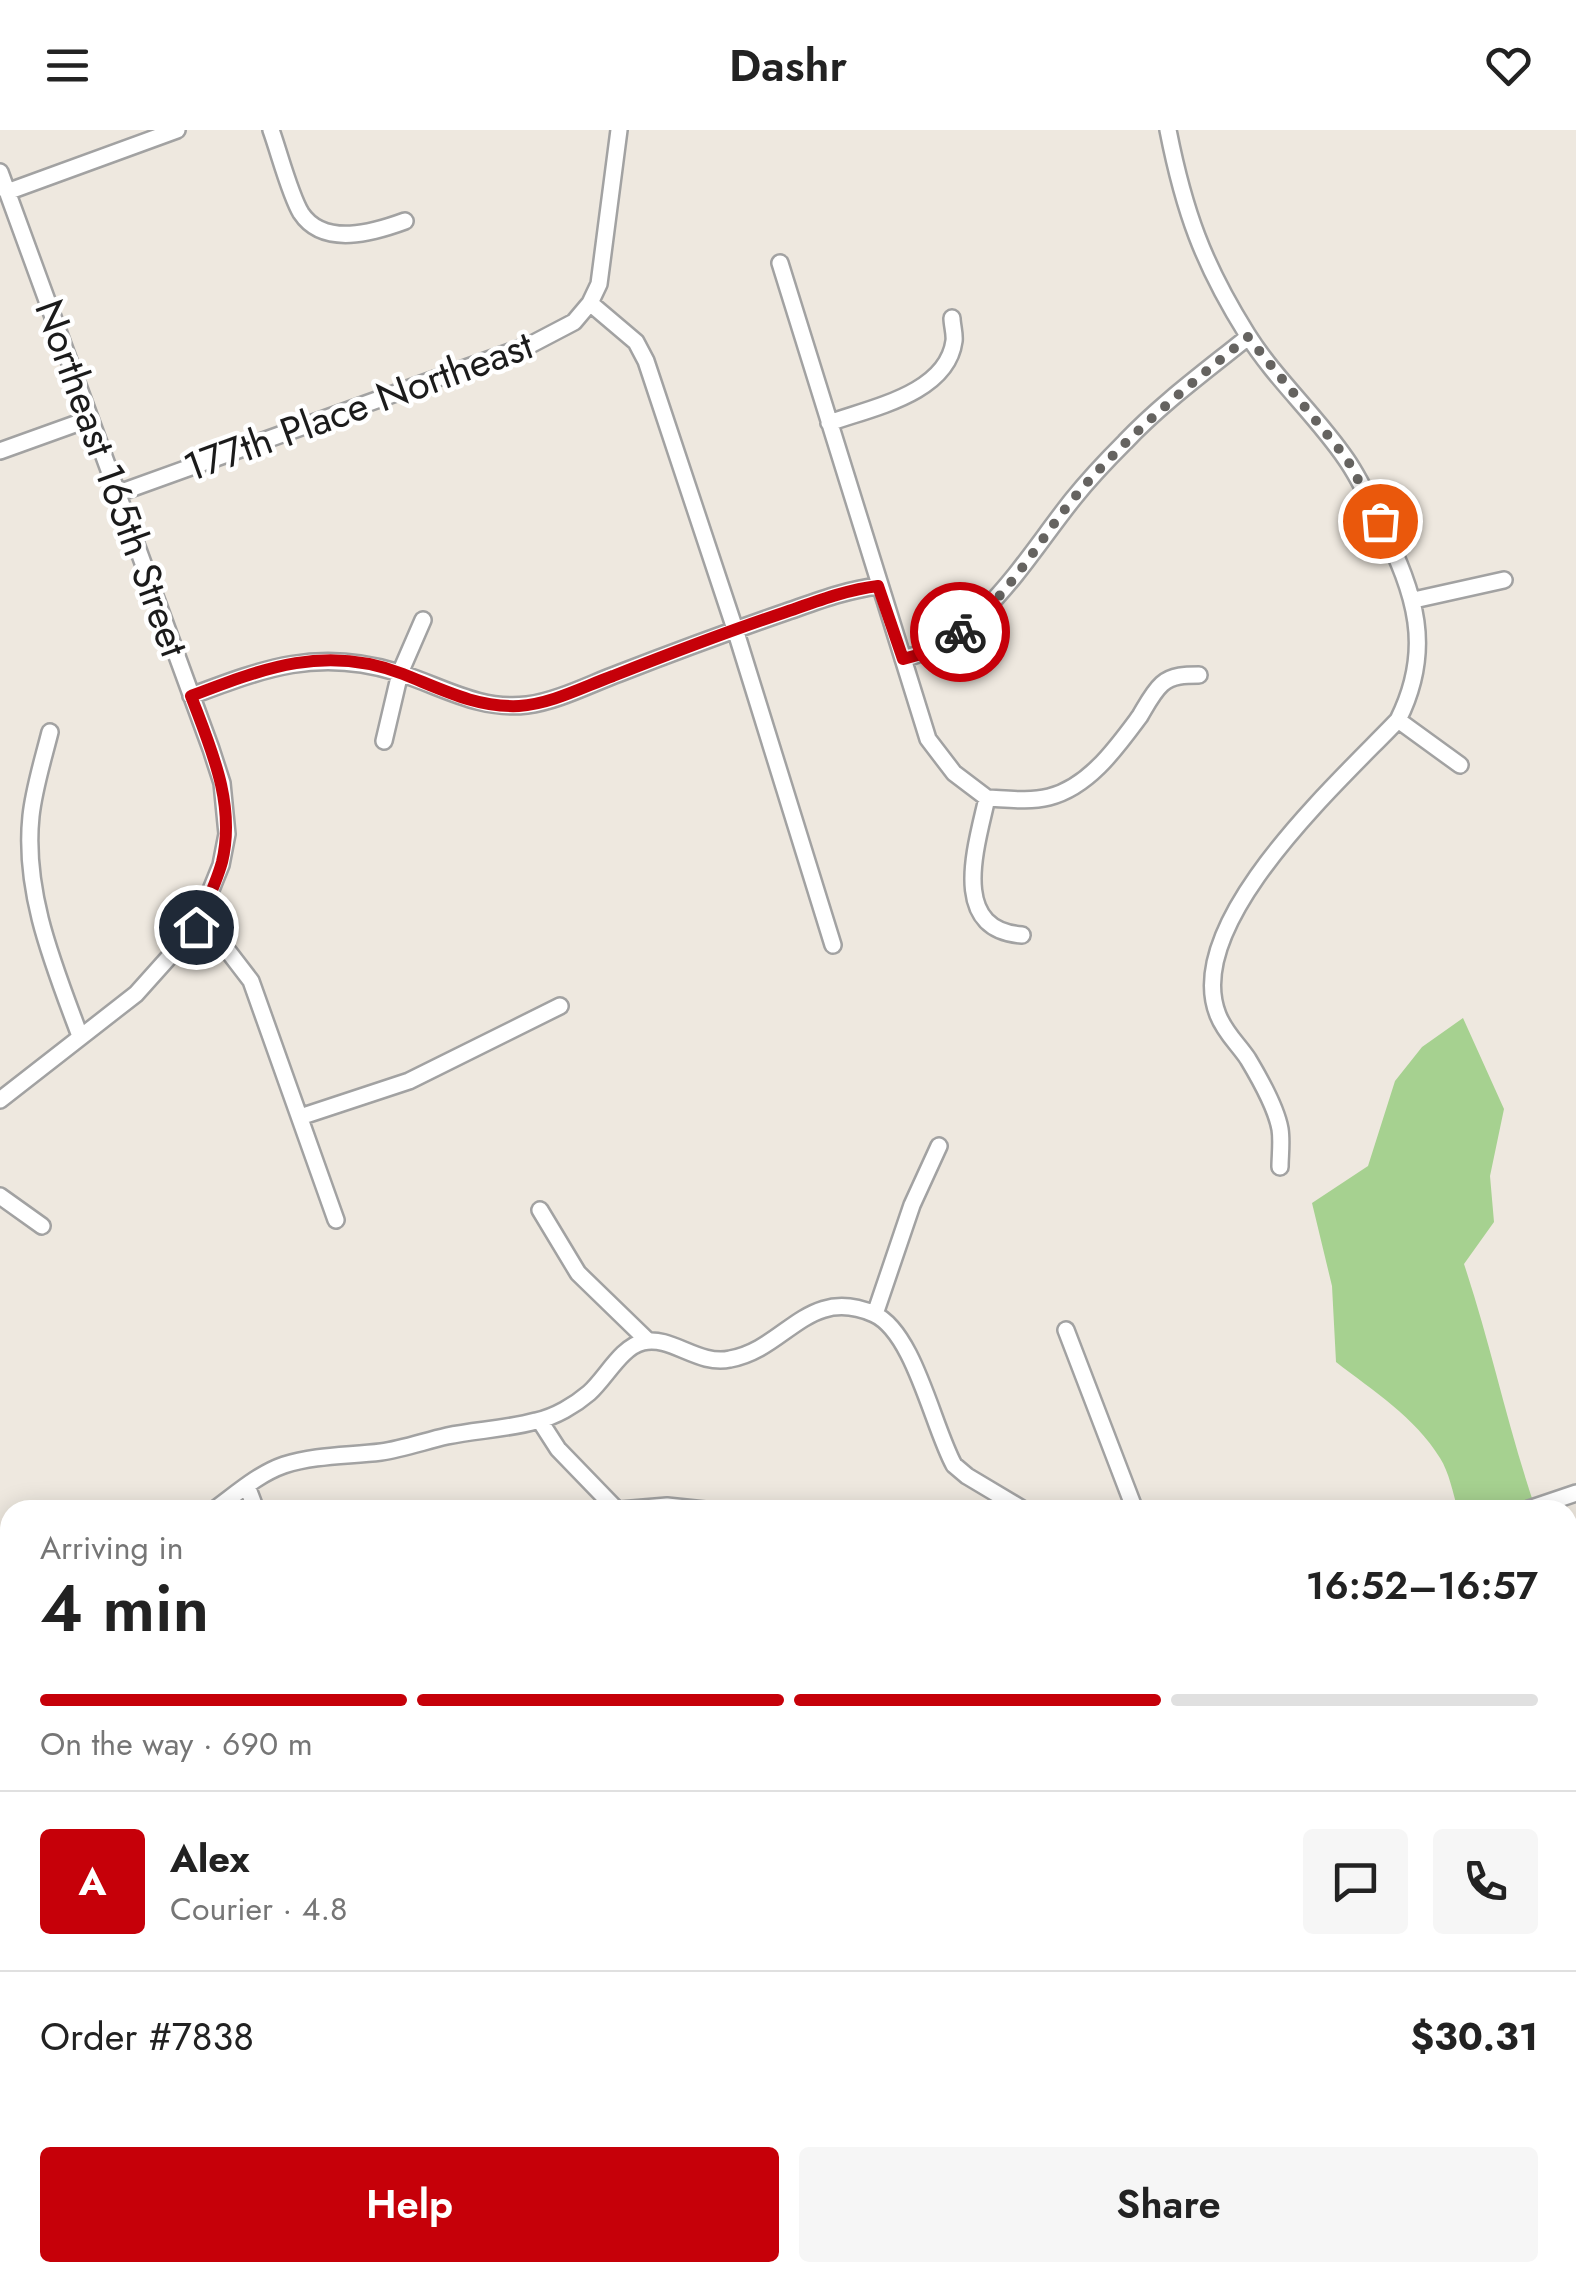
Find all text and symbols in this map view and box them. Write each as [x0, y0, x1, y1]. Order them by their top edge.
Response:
text: Dashr [729, 33, 847, 98]
icon: menu [40, 38, 95, 93]
icon: heart [1481, 38, 1536, 93]
street label: Northeast 165th Street [20, 291, 204, 665]
street label: 177th Place Northeast [175, 316, 541, 496]
pin [1338, 479, 1423, 564]
icon: bag [1353, 494, 1408, 549]
courier [910, 582, 1010, 682]
icon: bike [933, 605, 988, 660]
pin [154, 885, 239, 970]
icon: home [169, 900, 224, 955]
text: Arriving in [40, 1525, 184, 1571]
text: 16:52–16:57 [1306, 1558, 1538, 1613]
text: 4 min [40, 1561, 209, 1655]
text: On the way · 690 m [40, 1721, 313, 1767]
button: chat [1303, 1829, 1408, 1934]
button: phone [1433, 1829, 1538, 1934]
text: Alex [170, 1831, 250, 1886]
text: A [79, 1854, 106, 1909]
text: Courier · 4.8 [170, 1886, 347, 1932]
text: Order #7838 [40, 2009, 254, 2064]
text: $30.31 [1410, 2009, 1538, 2064]
button: Help [40, 2147, 779, 2262]
button: Share [799, 2147, 1538, 2262]

